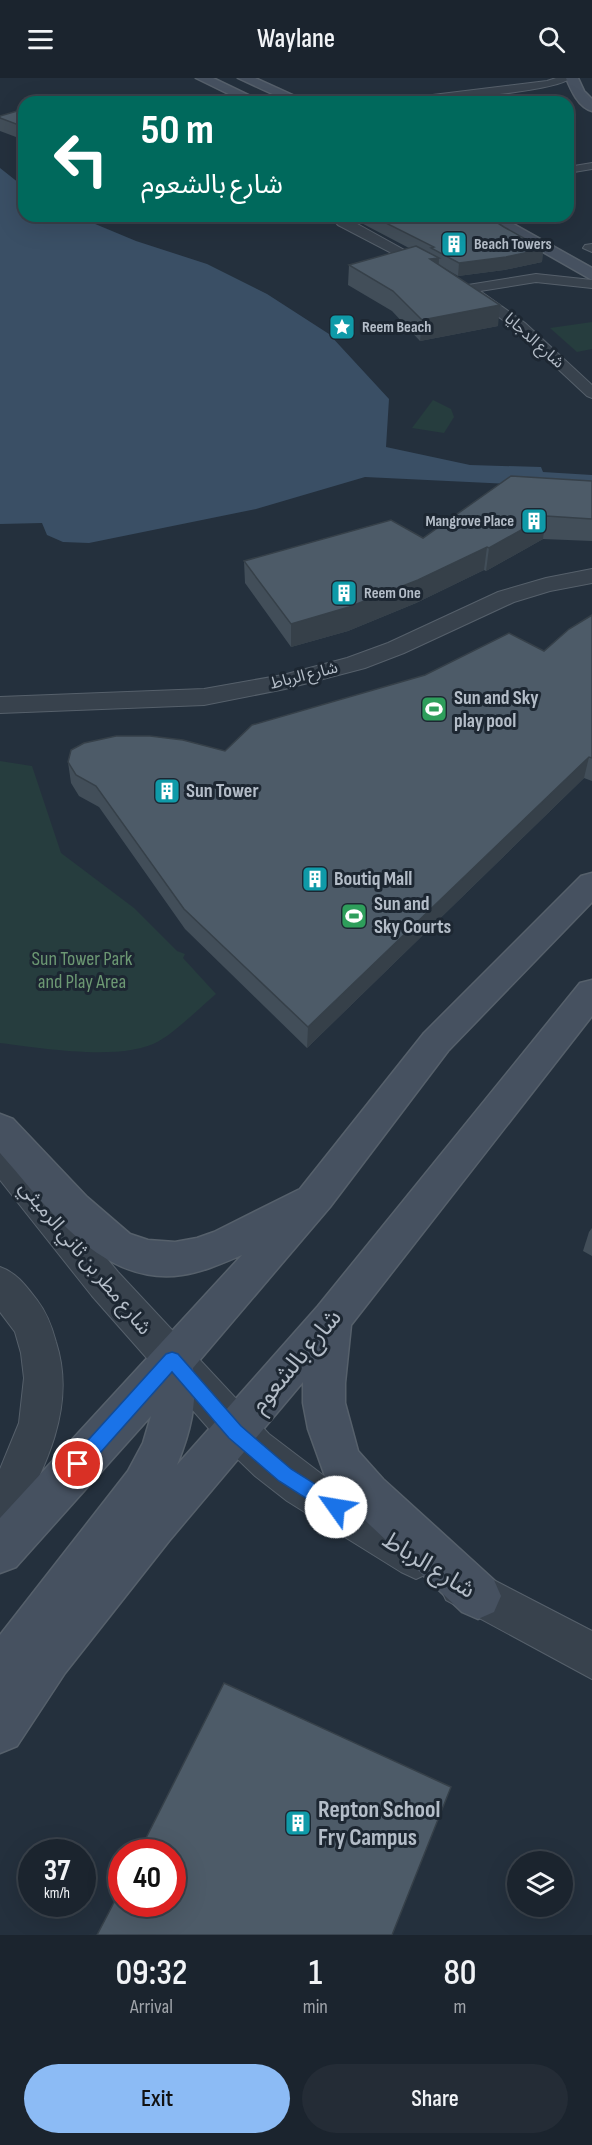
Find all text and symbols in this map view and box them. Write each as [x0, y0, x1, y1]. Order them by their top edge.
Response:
icon: menu [24, 23, 57, 56]
text: Waylane [257, 23, 335, 55]
icon: search [535, 23, 568, 56]
text: 50 m [141, 105, 214, 156]
icon: left [42, 120, 120, 198]
text: شارع بالشعوم [141, 169, 283, 201]
building icon: Beach Towers [439, 229, 469, 259]
place label: Beach Towers [474, 235, 552, 254]
street label: شارع الدجايا [499, 309, 568, 374]
place icon: Reem Beach [327, 312, 357, 342]
place label: Reem Beach [362, 318, 431, 337]
building icon: Mangrove Place [519, 506, 549, 536]
place label: Mangrove Place [425, 512, 514, 531]
building icon: Reem One [329, 578, 359, 608]
place label: Reem One [364, 584, 421, 603]
street label: شارع الرباط [268, 658, 340, 696]
place label: Sun and Sky play pool [454, 686, 539, 733]
sports icon: Sun and Sky play pool [419, 694, 449, 724]
building icon: Sun Tower [152, 776, 182, 806]
place label: Sun Tower [186, 779, 259, 803]
building icon: Boutiq Mall [300, 864, 330, 894]
place label: Boutiq Mall [334, 867, 412, 891]
place label: Sun and Sky Courts [374, 892, 452, 939]
sports icon: Sun and Sky Courts [339, 901, 369, 931]
park label: Sun Tower Park and Play Area [31, 947, 133, 994]
street label: شارع مطر بن ثاني الرميثي [12, 1176, 156, 1341]
street label: شارع بالشعوم [244, 1303, 350, 1421]
pin [52, 1438, 103, 1489]
icon: arrive [61, 1447, 94, 1480]
position arrow [304, 1475, 368, 1539]
street label: شارع الرباط [376, 1525, 481, 1606]
place label: Repton School Fry Campus [318, 1795, 440, 1852]
building icon: Repton School Fry Campus [283, 1808, 313, 1838]
speed limit sign: 40 [108, 1839, 186, 1917]
map controls [507, 1851, 573, 1917]
button: layers [507, 1851, 573, 1917]
text: 37 [44, 1853, 70, 1889]
text: km/h [44, 1884, 70, 1903]
text: 09:32 [115, 1952, 187, 1995]
text: 1 [309, 1952, 322, 1995]
text: 80 [443, 1952, 477, 1995]
text: Arrival [130, 1995, 173, 2019]
text: min [303, 1995, 328, 2019]
text: m [454, 1995, 466, 2019]
button: Exit [24, 2064, 290, 2133]
button: Share [302, 2064, 568, 2133]

